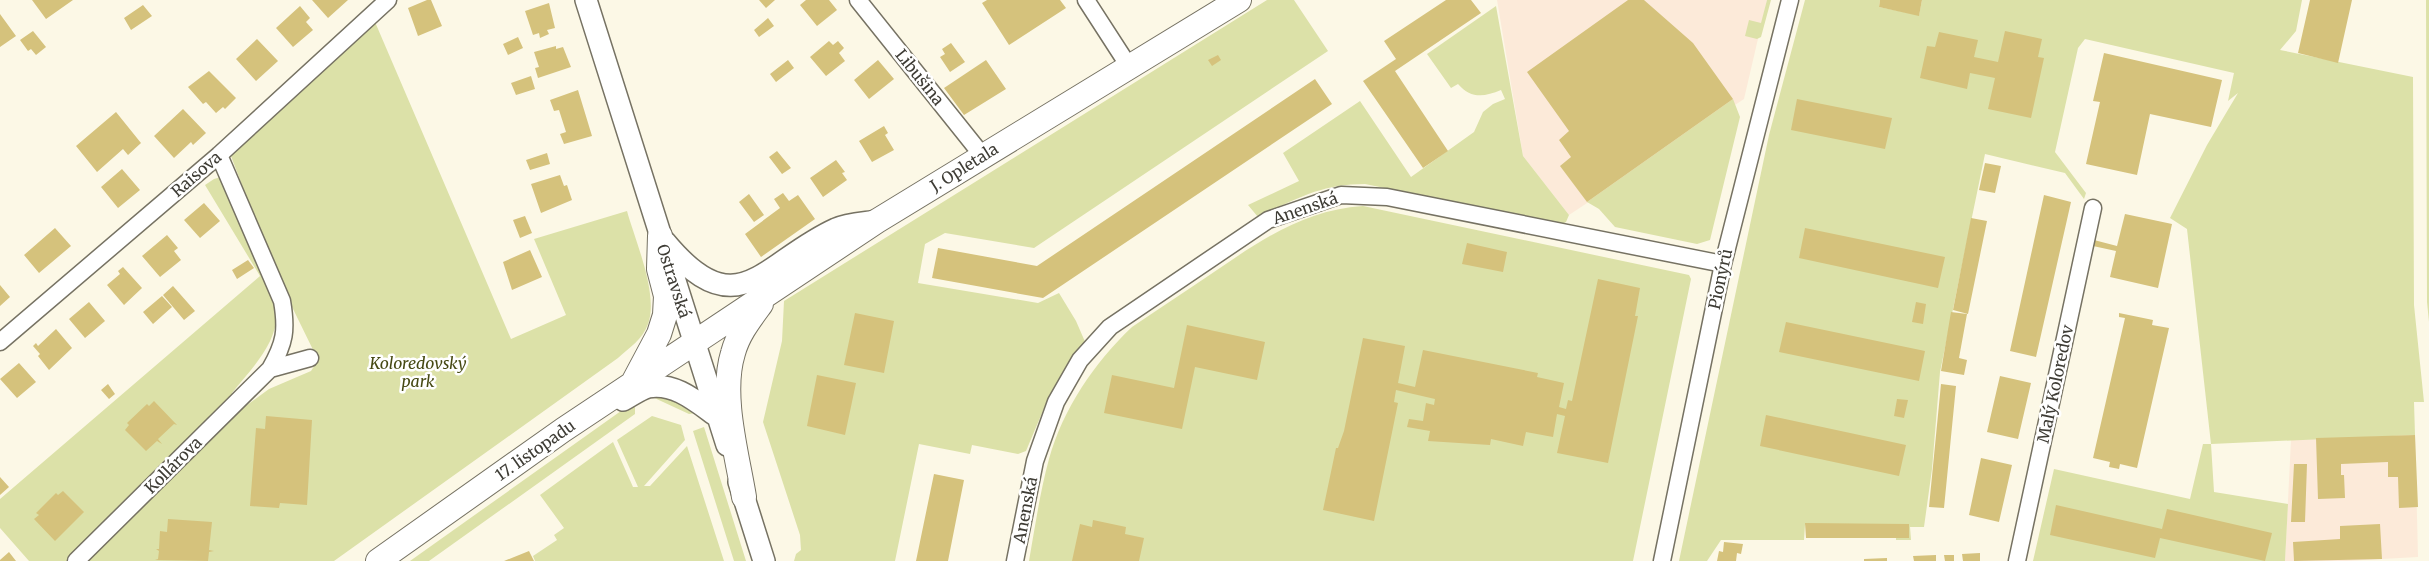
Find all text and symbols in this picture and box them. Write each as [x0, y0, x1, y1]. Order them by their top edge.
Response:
street label: Libušina [891, 45, 949, 109]
street label: J. Opletala [926, 138, 1002, 196]
street label: Raisova [167, 147, 225, 201]
street label: Anenská [1269, 187, 1340, 229]
street label: Ostravská [653, 241, 695, 321]
street label: Pionýrů [1704, 247, 1736, 311]
street label: Malý Koloredov [2033, 322, 2077, 445]
park label: Koloredovský park [368, 353, 467, 391]
street label: 17. listopadu [491, 415, 579, 485]
street label: Kollárova [140, 432, 206, 498]
street label: Anenská [1009, 475, 1041, 546]

